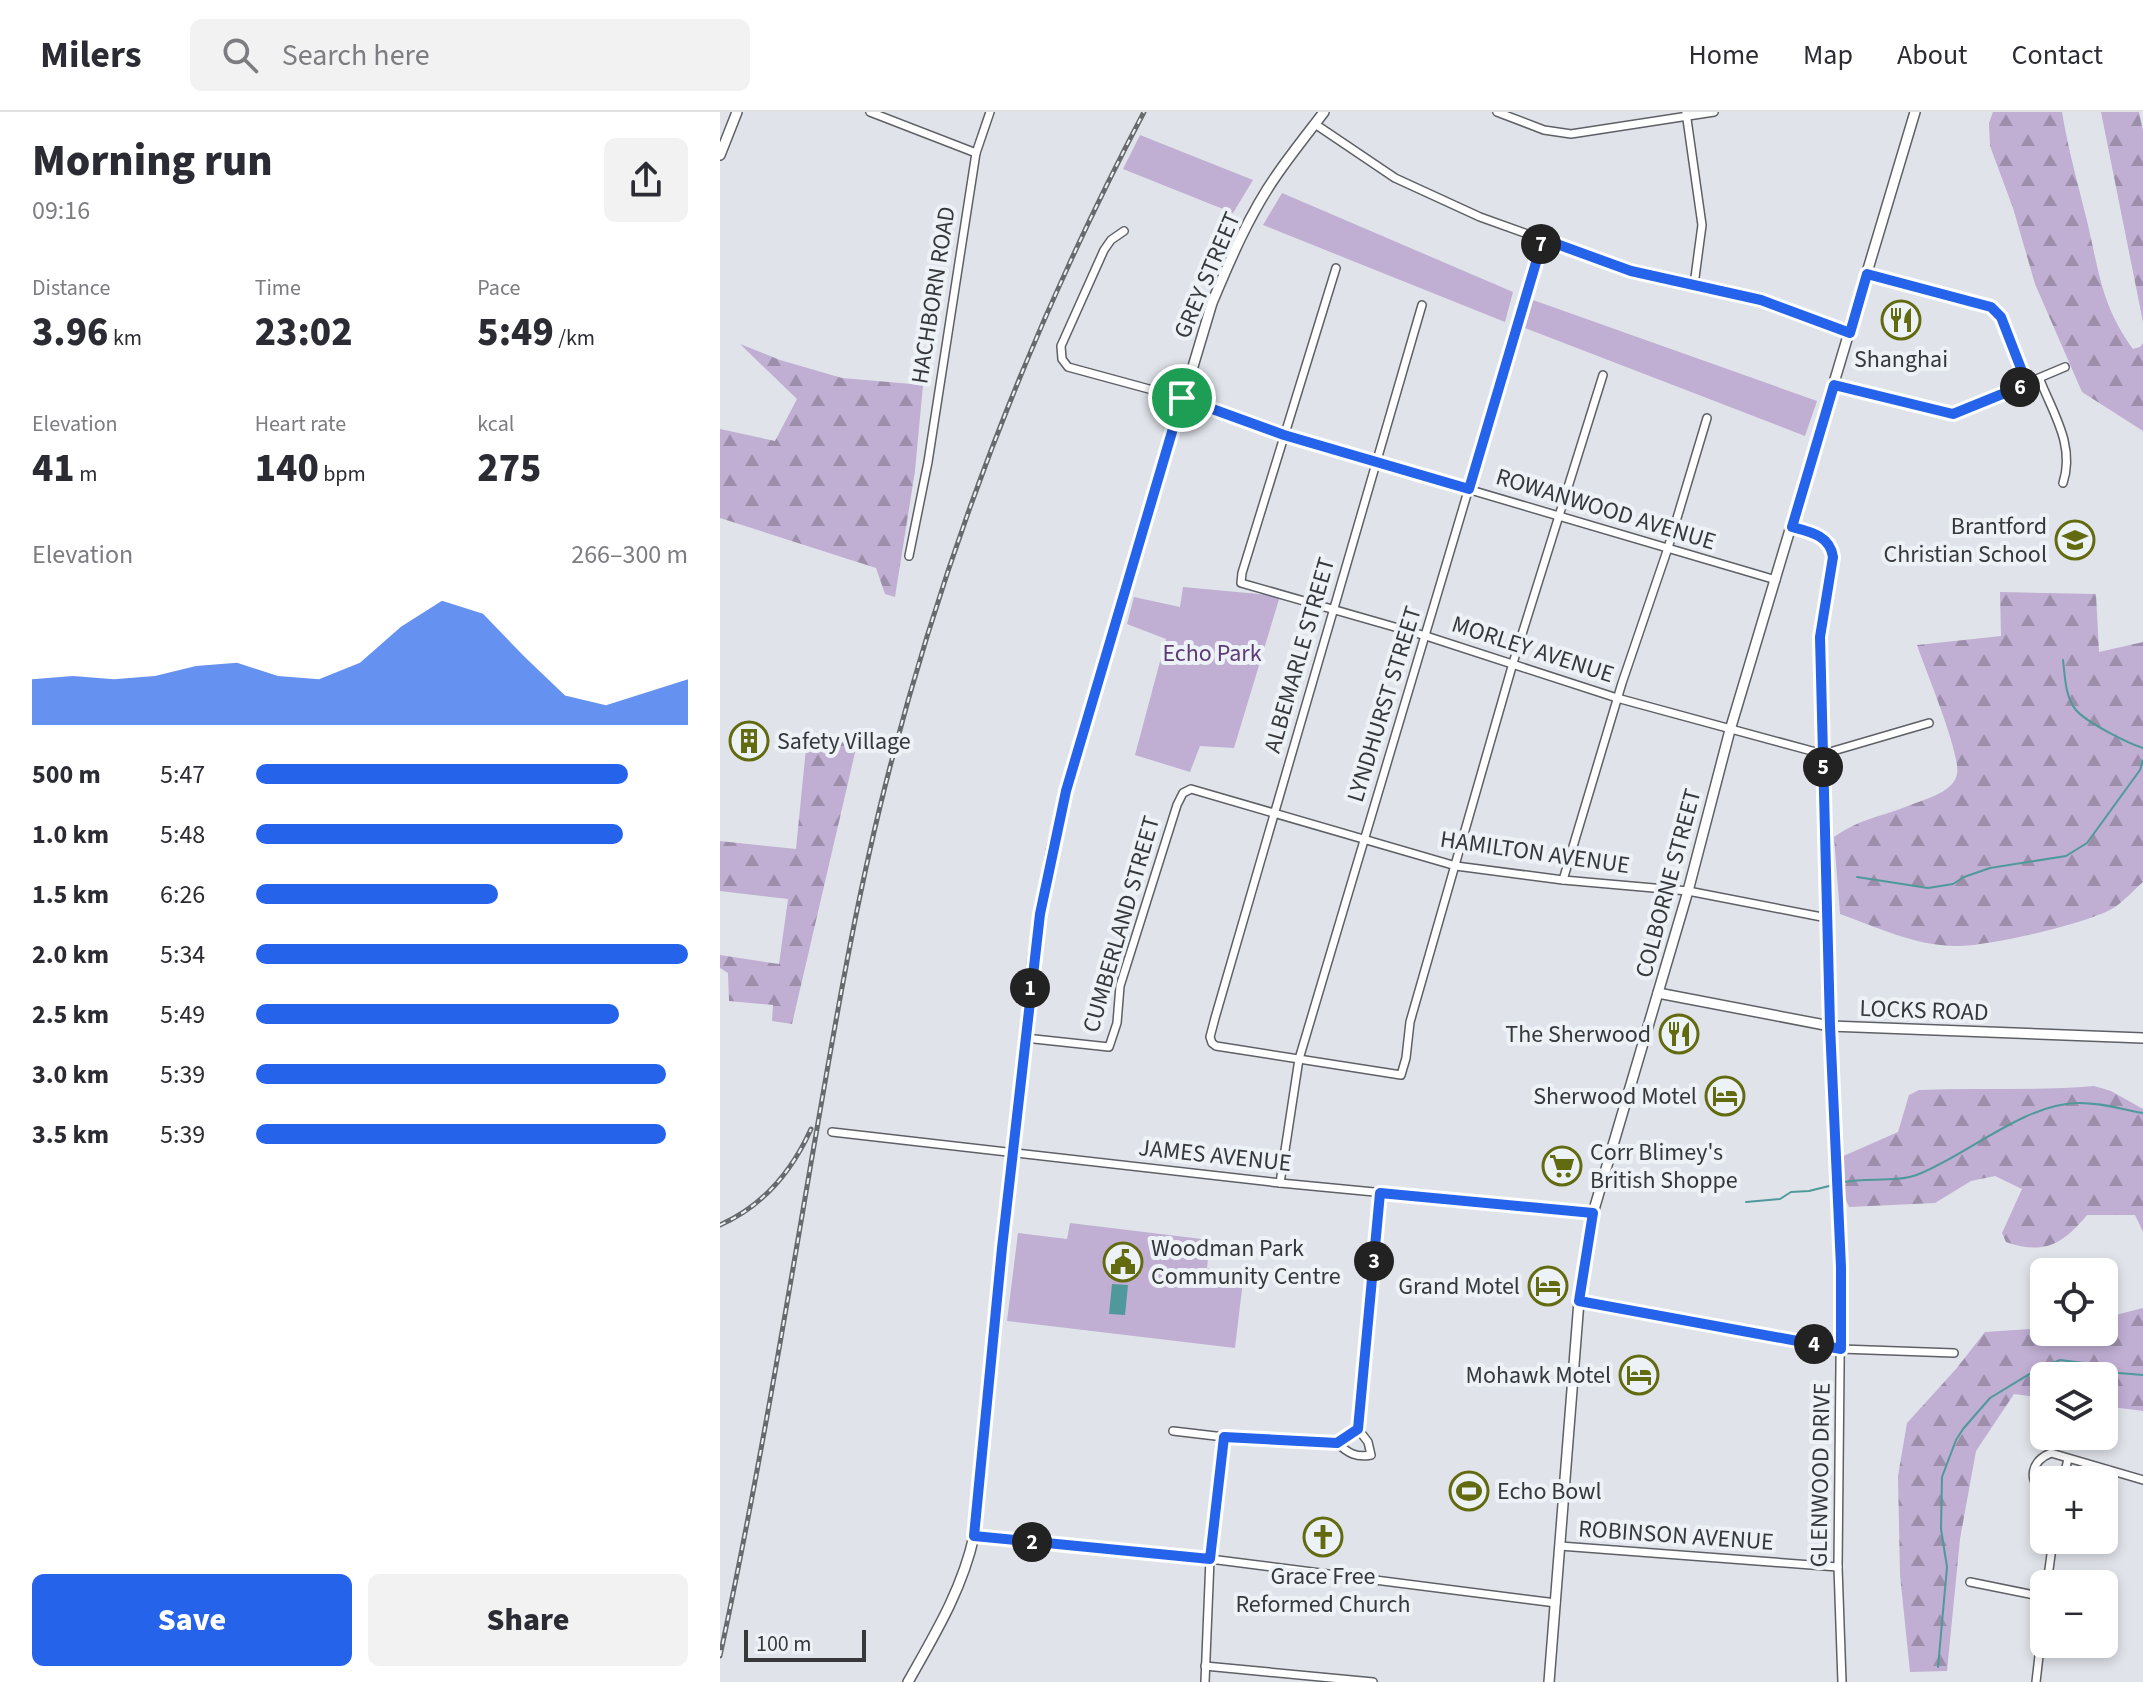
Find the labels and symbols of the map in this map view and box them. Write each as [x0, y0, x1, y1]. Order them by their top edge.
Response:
street label: HACHBORN ROAD [902, 204, 965, 386]
street label: GREY STREET [1165, 206, 1250, 344]
pin: 7 [1521, 224, 1561, 264]
restaurant icon: Shanghai [1880, 299, 1922, 341]
place label: Shanghai [1854, 342, 1948, 377]
pin [1148, 364, 1216, 432]
pin: 6 [2000, 367, 2040, 407]
street label: ROWANWOOD AVENUE [1492, 459, 1720, 560]
place label: Brantford Christian School [1883, 509, 2047, 572]
school or university icon: Brantford Christian School [2054, 519, 2096, 561]
street label: ALBEMARLE STREET [1255, 553, 1344, 757]
street label: LYNDHURST STREET [1338, 602, 1431, 806]
street label: MORLEY AVENUE [1447, 607, 1619, 692]
park label: Echo Park [1162, 636, 1262, 671]
building icon: Safety Village [728, 720, 770, 762]
place label: Safety Village [777, 724, 911, 759]
pin: 5 [1803, 747, 1843, 787]
street label: COLBORNE STREET [1626, 785, 1711, 982]
street label: CUMBERLAND STREET [1074, 812, 1169, 1036]
street label: HAMILTON AVENUE [1438, 822, 1632, 883]
pin: 1 [1010, 968, 1050, 1008]
street label: LOCKS ROAD [1859, 991, 1989, 1030]
restaurant icon: The Sherwood [1658, 1013, 1700, 1055]
place label: The Sherwood [1505, 1017, 1651, 1052]
hotel icon: Sherwood Motel [1704, 1075, 1746, 1117]
place label: Sherwood Motel [1533, 1079, 1697, 1114]
street label: JAMES AVENUE [1137, 1130, 1293, 1181]
place label: Corr Blimey's British Shoppe [1590, 1135, 1738, 1198]
supermarket icon: Corr Blimey's British Shoppe [1541, 1145, 1583, 1187]
place label: Woodman Park Community Centre [1151, 1231, 1341, 1294]
public building icon: Woodman Park Community Centre [1102, 1241, 1144, 1283]
pin: 3 [1354, 1241, 1394, 1281]
hotel icon: Grand Motel [1527, 1265, 1569, 1307]
place label: Grand Motel [1398, 1269, 1520, 1304]
pin: 4 [1794, 1324, 1834, 1364]
hotel icon: Mohawk Motel [1618, 1354, 1660, 1396]
place label: Mohawk Motel [1466, 1358, 1611, 1393]
street label: GLENWOOD DRIVE [1801, 1382, 1840, 1568]
sports icon: Echo Bowl [1448, 1470, 1490, 1512]
place label: Echo Bowl [1497, 1474, 1602, 1509]
street label: ROBINSON AVENUE [1577, 1511, 1775, 1560]
church icon: Grace Free Reformed Church [1302, 1516, 1344, 1558]
pin: 2 [1012, 1522, 1052, 1562]
place label: Grace Free Reformed Church [1235, 1559, 1411, 1622]
scale bar [744, 1626, 866, 1662]

